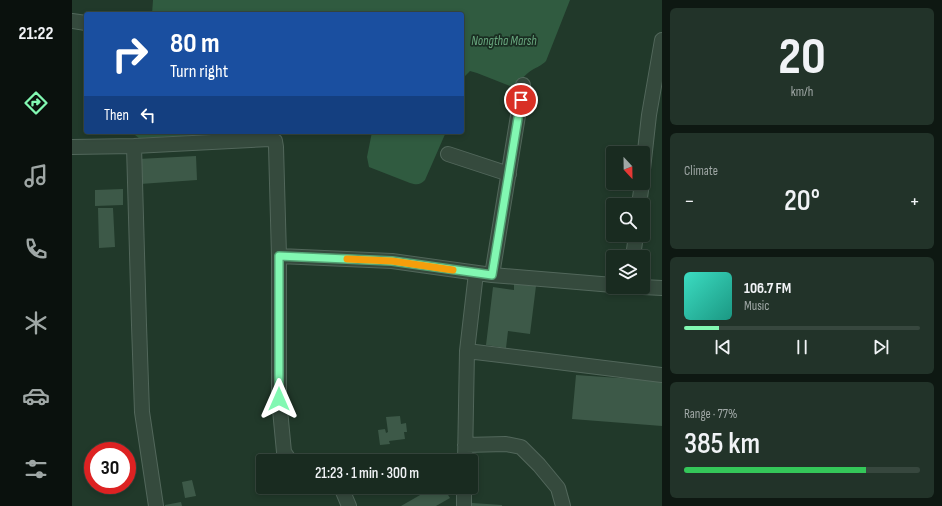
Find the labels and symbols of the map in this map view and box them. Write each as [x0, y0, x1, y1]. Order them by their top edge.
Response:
water label: Nongtha Marsh [471, 33, 537, 49]
pin [504, 83, 538, 117]
north arrow [606, 146, 650, 190]
position arrow [258, 378, 300, 420]
speed limit sign: 30 [84, 442, 136, 494]

